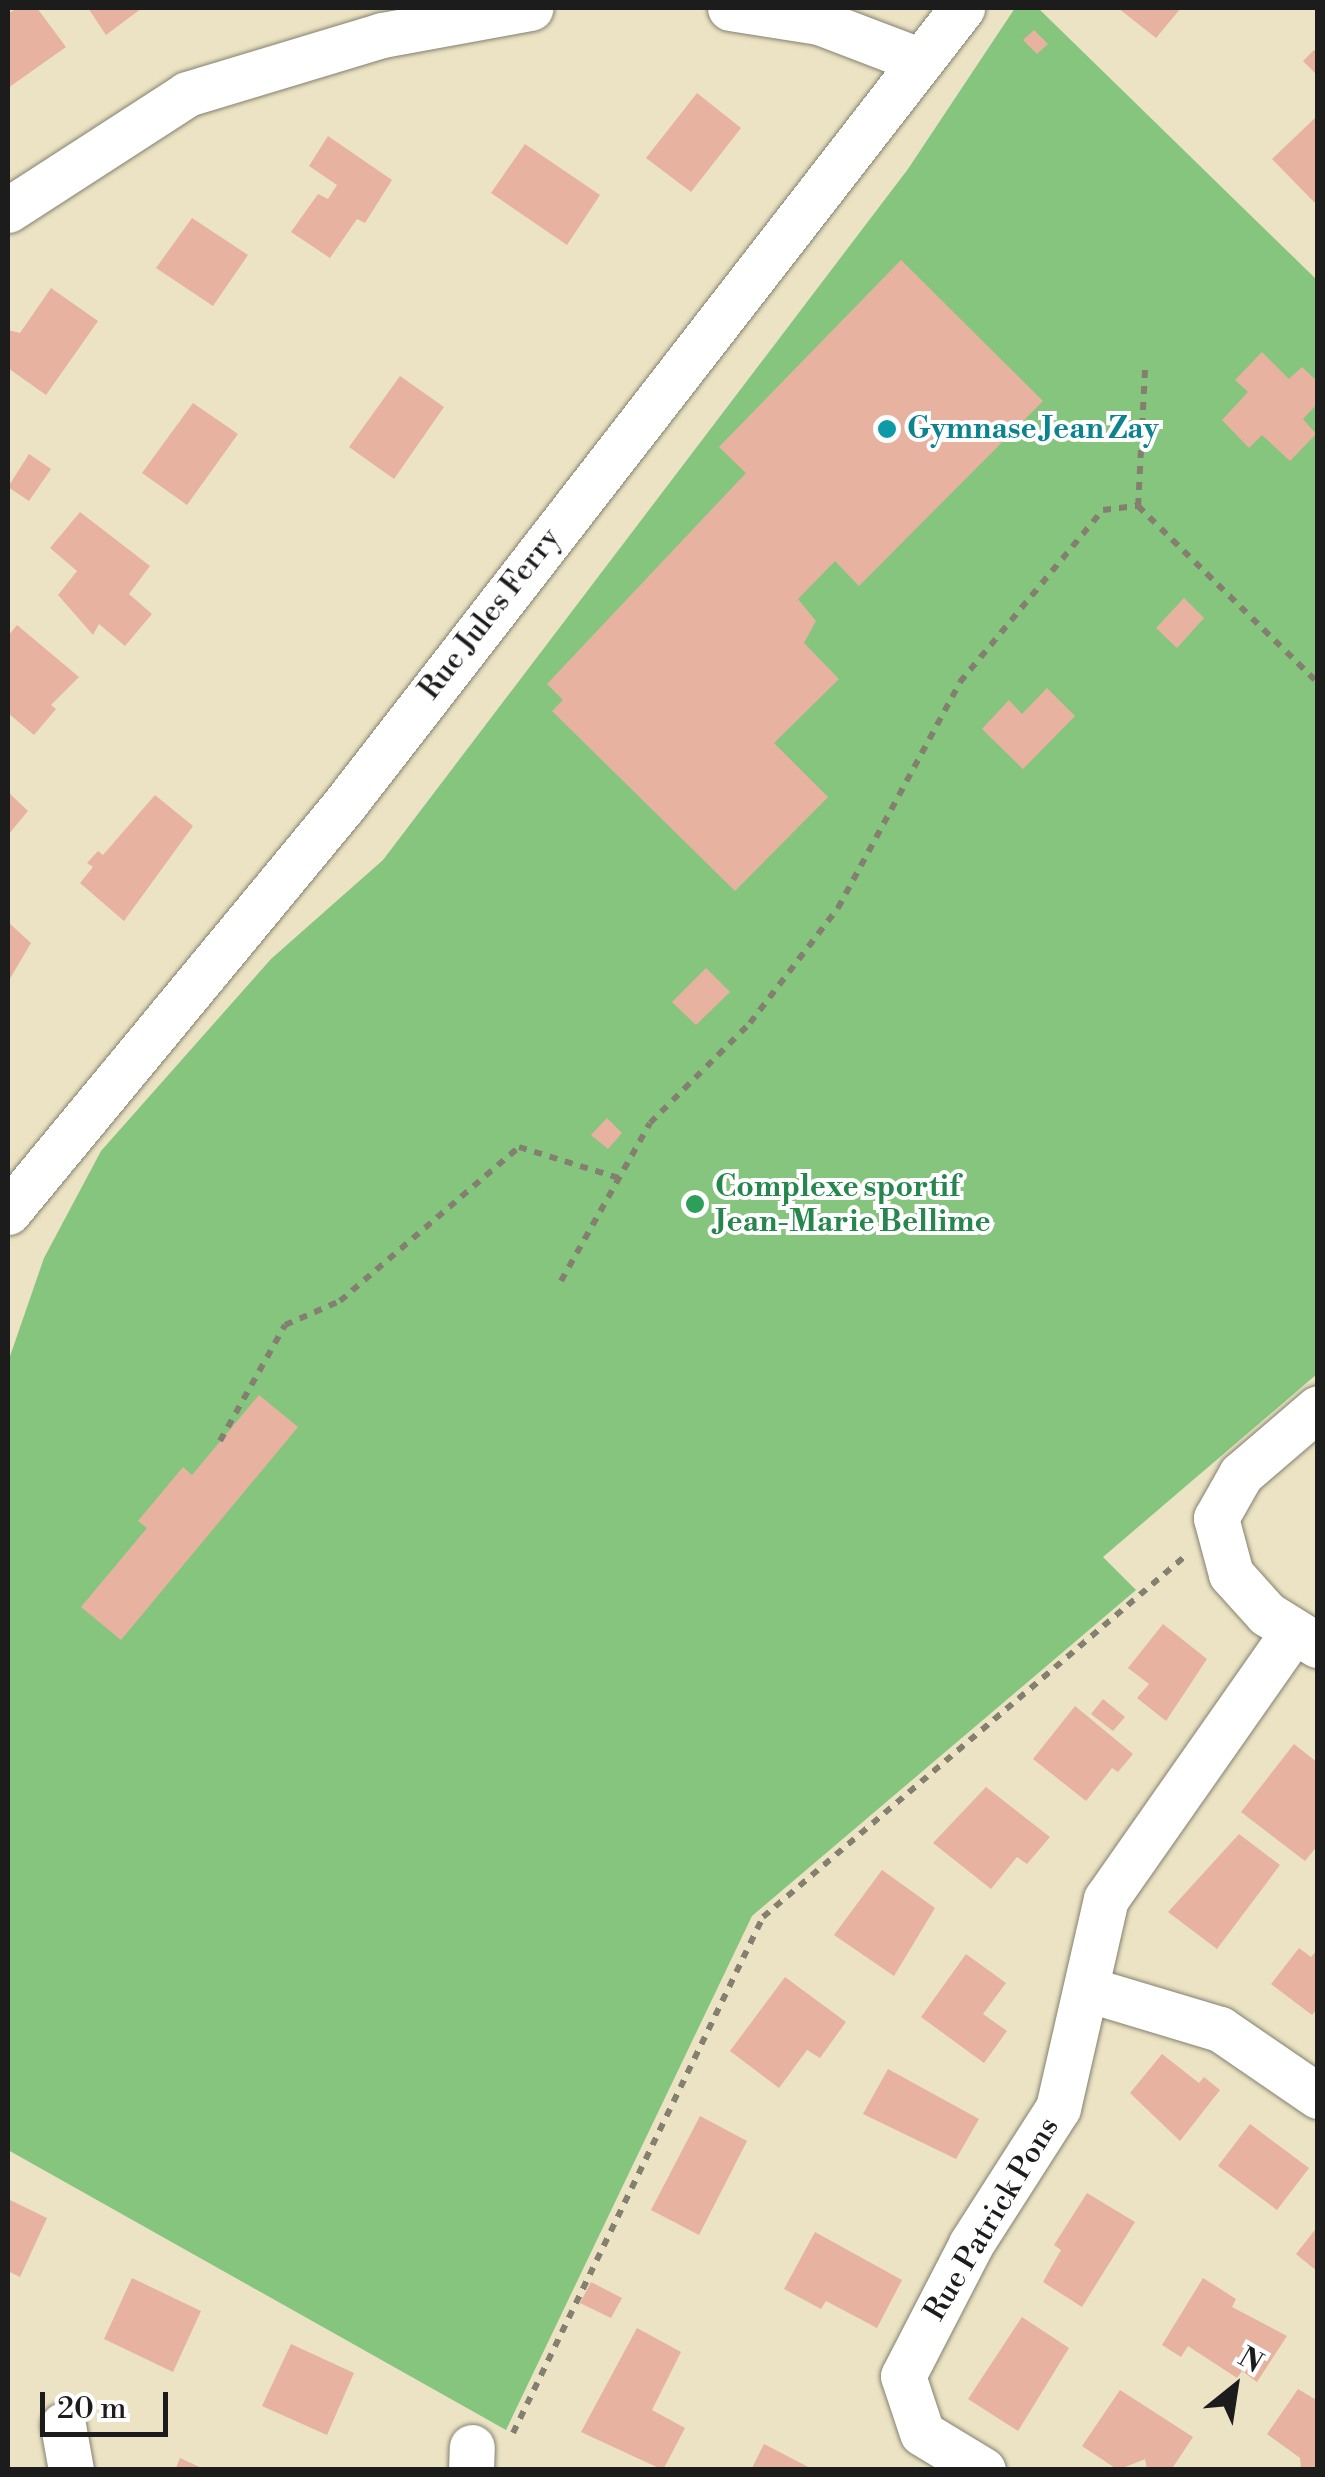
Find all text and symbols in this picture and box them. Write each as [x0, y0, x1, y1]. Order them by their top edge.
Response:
place label: Gymnase Jean Zay [907, 411, 1158, 447]
marker: Gymnase Jean Zay [876, 418, 898, 440]
street label: Rue Jules Ferry [412, 521, 568, 707]
place label: Complexe sportif Jean-Marie Bellime [715, 1169, 991, 1240]
marker: Complexe sportif Jean-Marie Bellime [684, 1193, 706, 1215]
street label: Rue Patrick Pons [917, 2111, 1067, 2327]
north arrow [1185, 2337, 1285, 2437]
text: N [1232, 2340, 1269, 2381]
scale bar [45, 2372, 172, 2434]
text: 20 m [57, 2390, 126, 2428]

